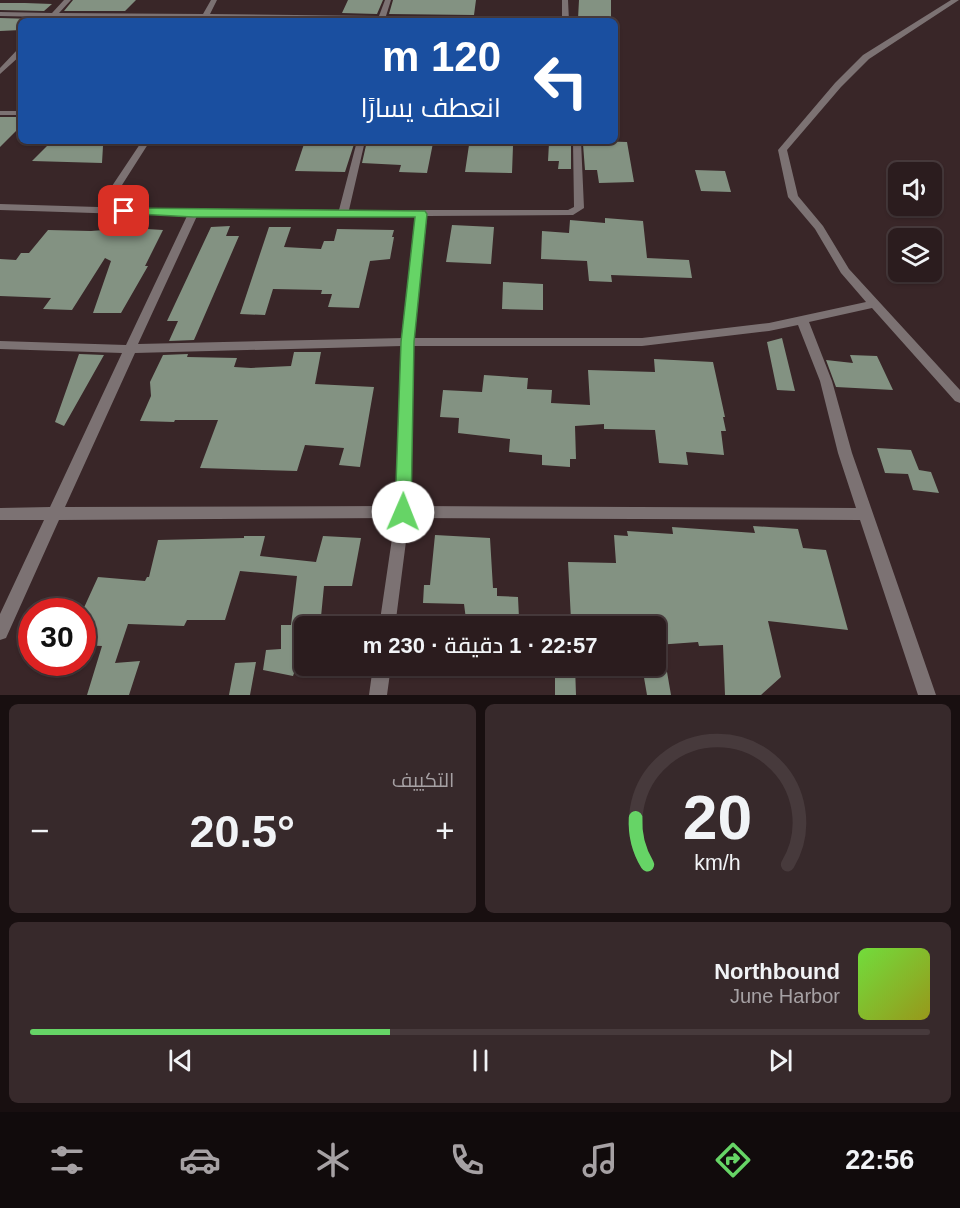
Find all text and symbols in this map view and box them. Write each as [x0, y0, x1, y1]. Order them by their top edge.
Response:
text: 120 m [382, 33, 501, 80]
icon: left [522, 42, 600, 120]
text: انعطف يسارًا [360, 93, 501, 123]
map controls [888, 162, 942, 282]
button: sound [888, 162, 942, 216]
pin [98, 185, 149, 236]
icon: arrive [107, 194, 140, 227]
button: layers [888, 228, 942, 282]
position arrow [371, 480, 435, 544]
speed limit sign: 30 [18, 598, 96, 676]
text: 22:57 · 1 دقيقة · 230 m [363, 633, 597, 658]
text: التكييف [392, 769, 455, 791]
text: 20 [683, 783, 752, 852]
text: 20.5° [189, 806, 295, 857]
text: − [30, 812, 49, 849]
text: + [435, 812, 455, 849]
text: km/h [695, 852, 741, 876]
text: Northbound [714, 959, 840, 984]
text: June Harbor [730, 985, 840, 1007]
icon: previous [164, 1044, 197, 1077]
icon: pause [464, 1044, 497, 1077]
icon: next [764, 1044, 797, 1077]
icon: filters [46, 1139, 88, 1181]
icon: car [179, 1139, 221, 1181]
icon: climate [312, 1139, 354, 1181]
icon: phone [446, 1139, 488, 1181]
icon: music [579, 1139, 621, 1181]
icon: directions [712, 1139, 754, 1181]
text: 22:56 [845, 1145, 914, 1175]

